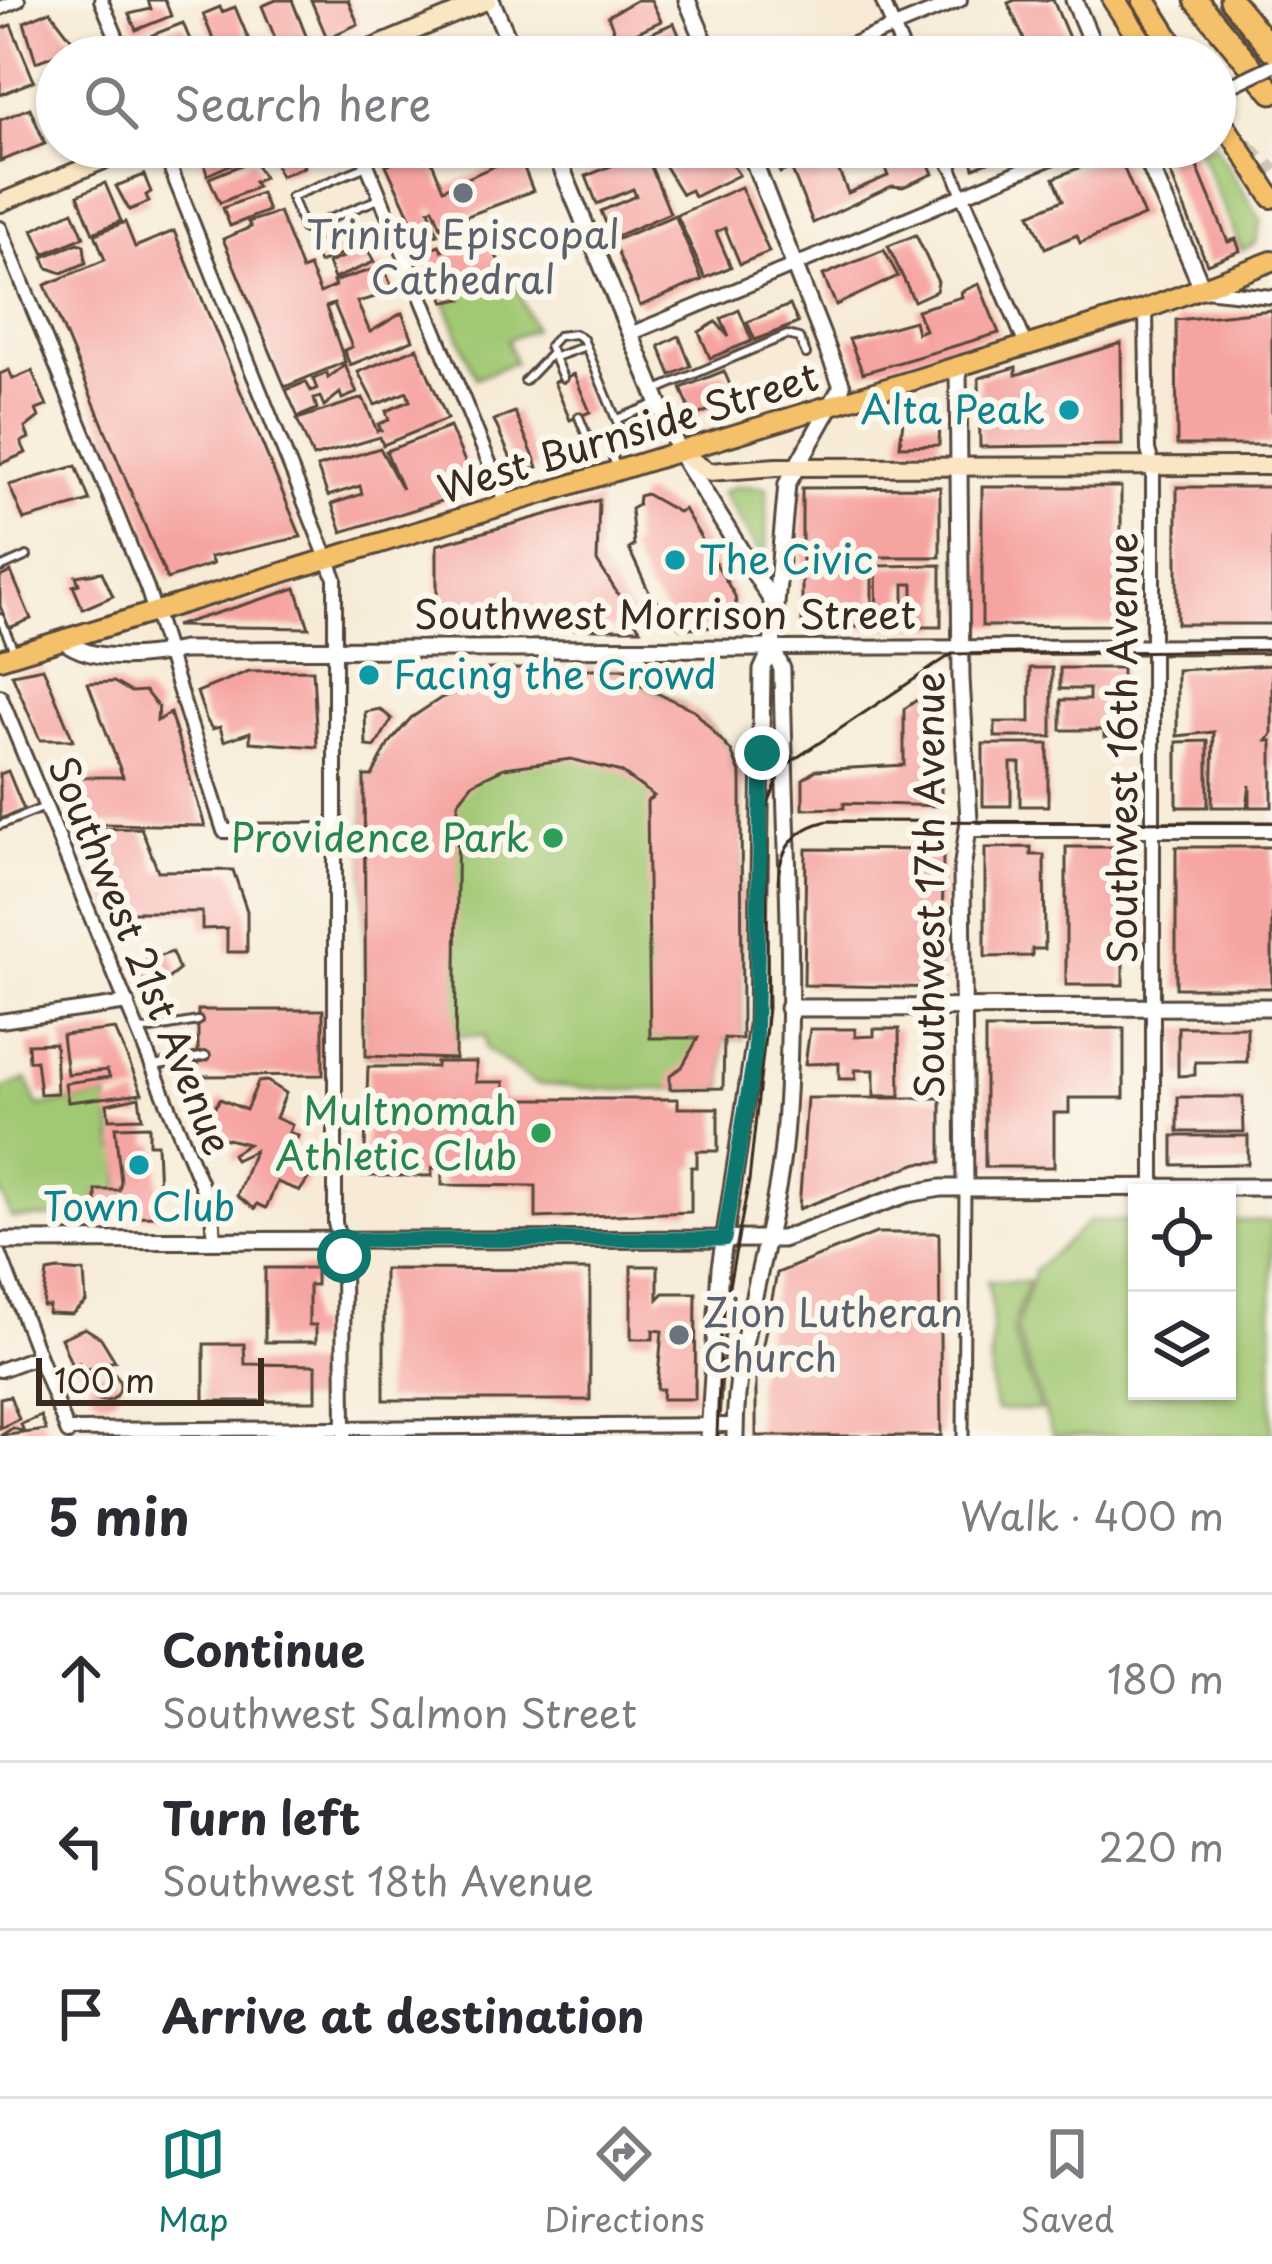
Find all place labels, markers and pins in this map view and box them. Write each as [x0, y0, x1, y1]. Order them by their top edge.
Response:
marker: Trinity Episcopal Cathedral [450, 180, 476, 206]
place label: Trinity Episcopal Cathedral [306, 203, 620, 307]
place label: Alta Peak [861, 378, 1045, 437]
marker: Alta Peak [1056, 397, 1082, 423]
place label: The Civic [699, 528, 873, 587]
marker: The Civic [662, 547, 688, 573]
place label: Facing the Crowd [393, 643, 717, 702]
marker: Facing the Crowd [356, 662, 382, 688]
place label: Providence Park [231, 806, 529, 865]
marker: Providence Park [540, 825, 566, 851]
place label: Multnomah Athletic Club [275, 1079, 517, 1183]
marker: Multnomah Athletic Club [528, 1120, 554, 1146]
marker: Town Club [126, 1152, 152, 1178]
place label: Town Club [43, 1175, 235, 1234]
place label: Zion Lutheran Church [703, 1281, 963, 1385]
marker: Zion Lutheran Church [666, 1322, 692, 1348]

